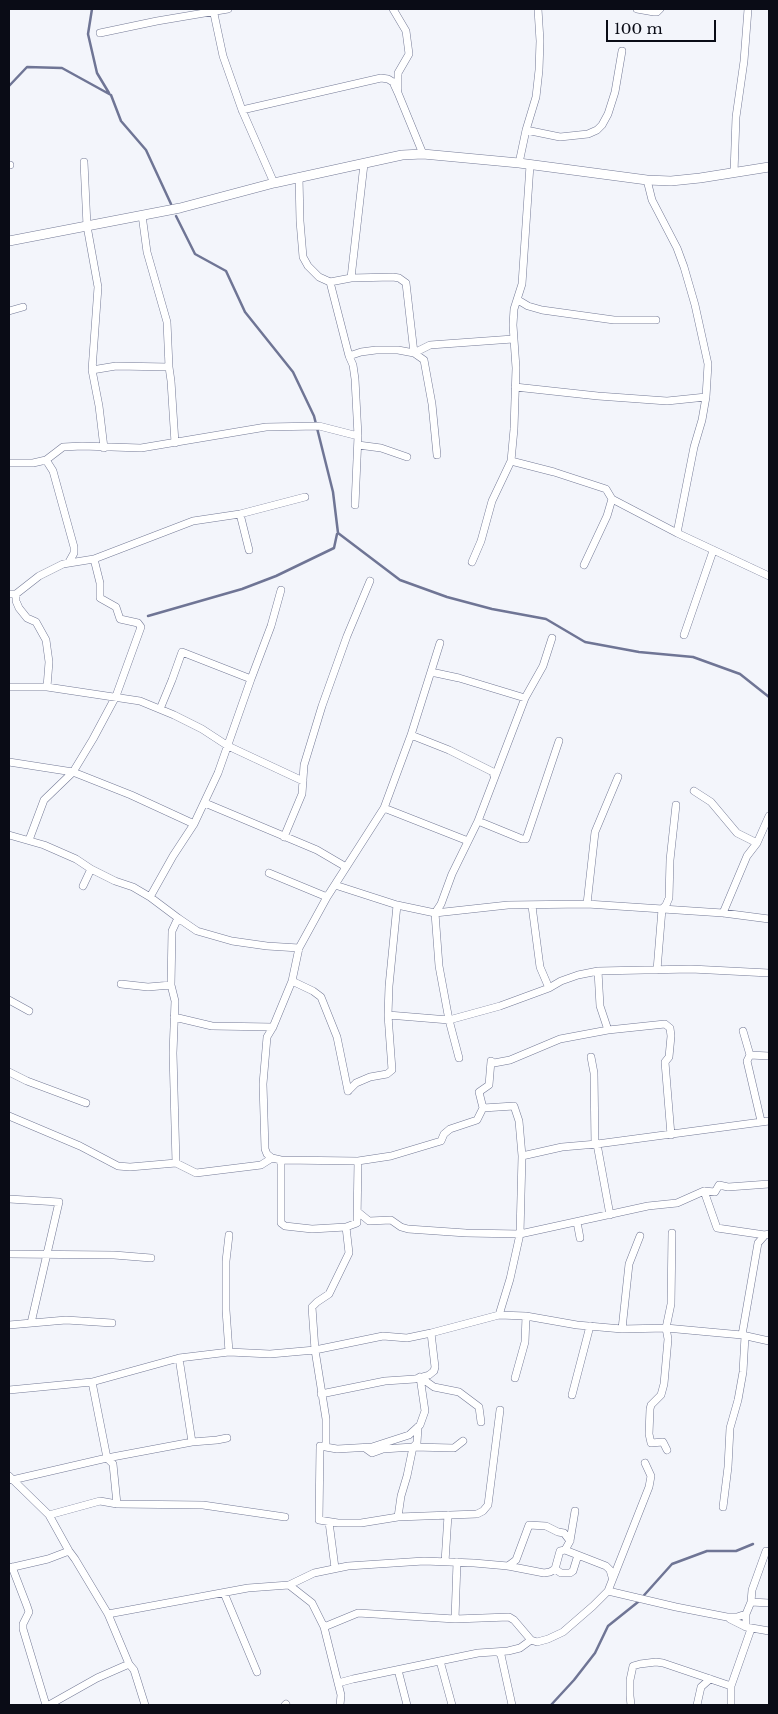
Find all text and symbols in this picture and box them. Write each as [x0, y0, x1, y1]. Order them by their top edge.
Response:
scale bar [608, 10, 718, 42]
text: 100 m [614, 19, 663, 38]

